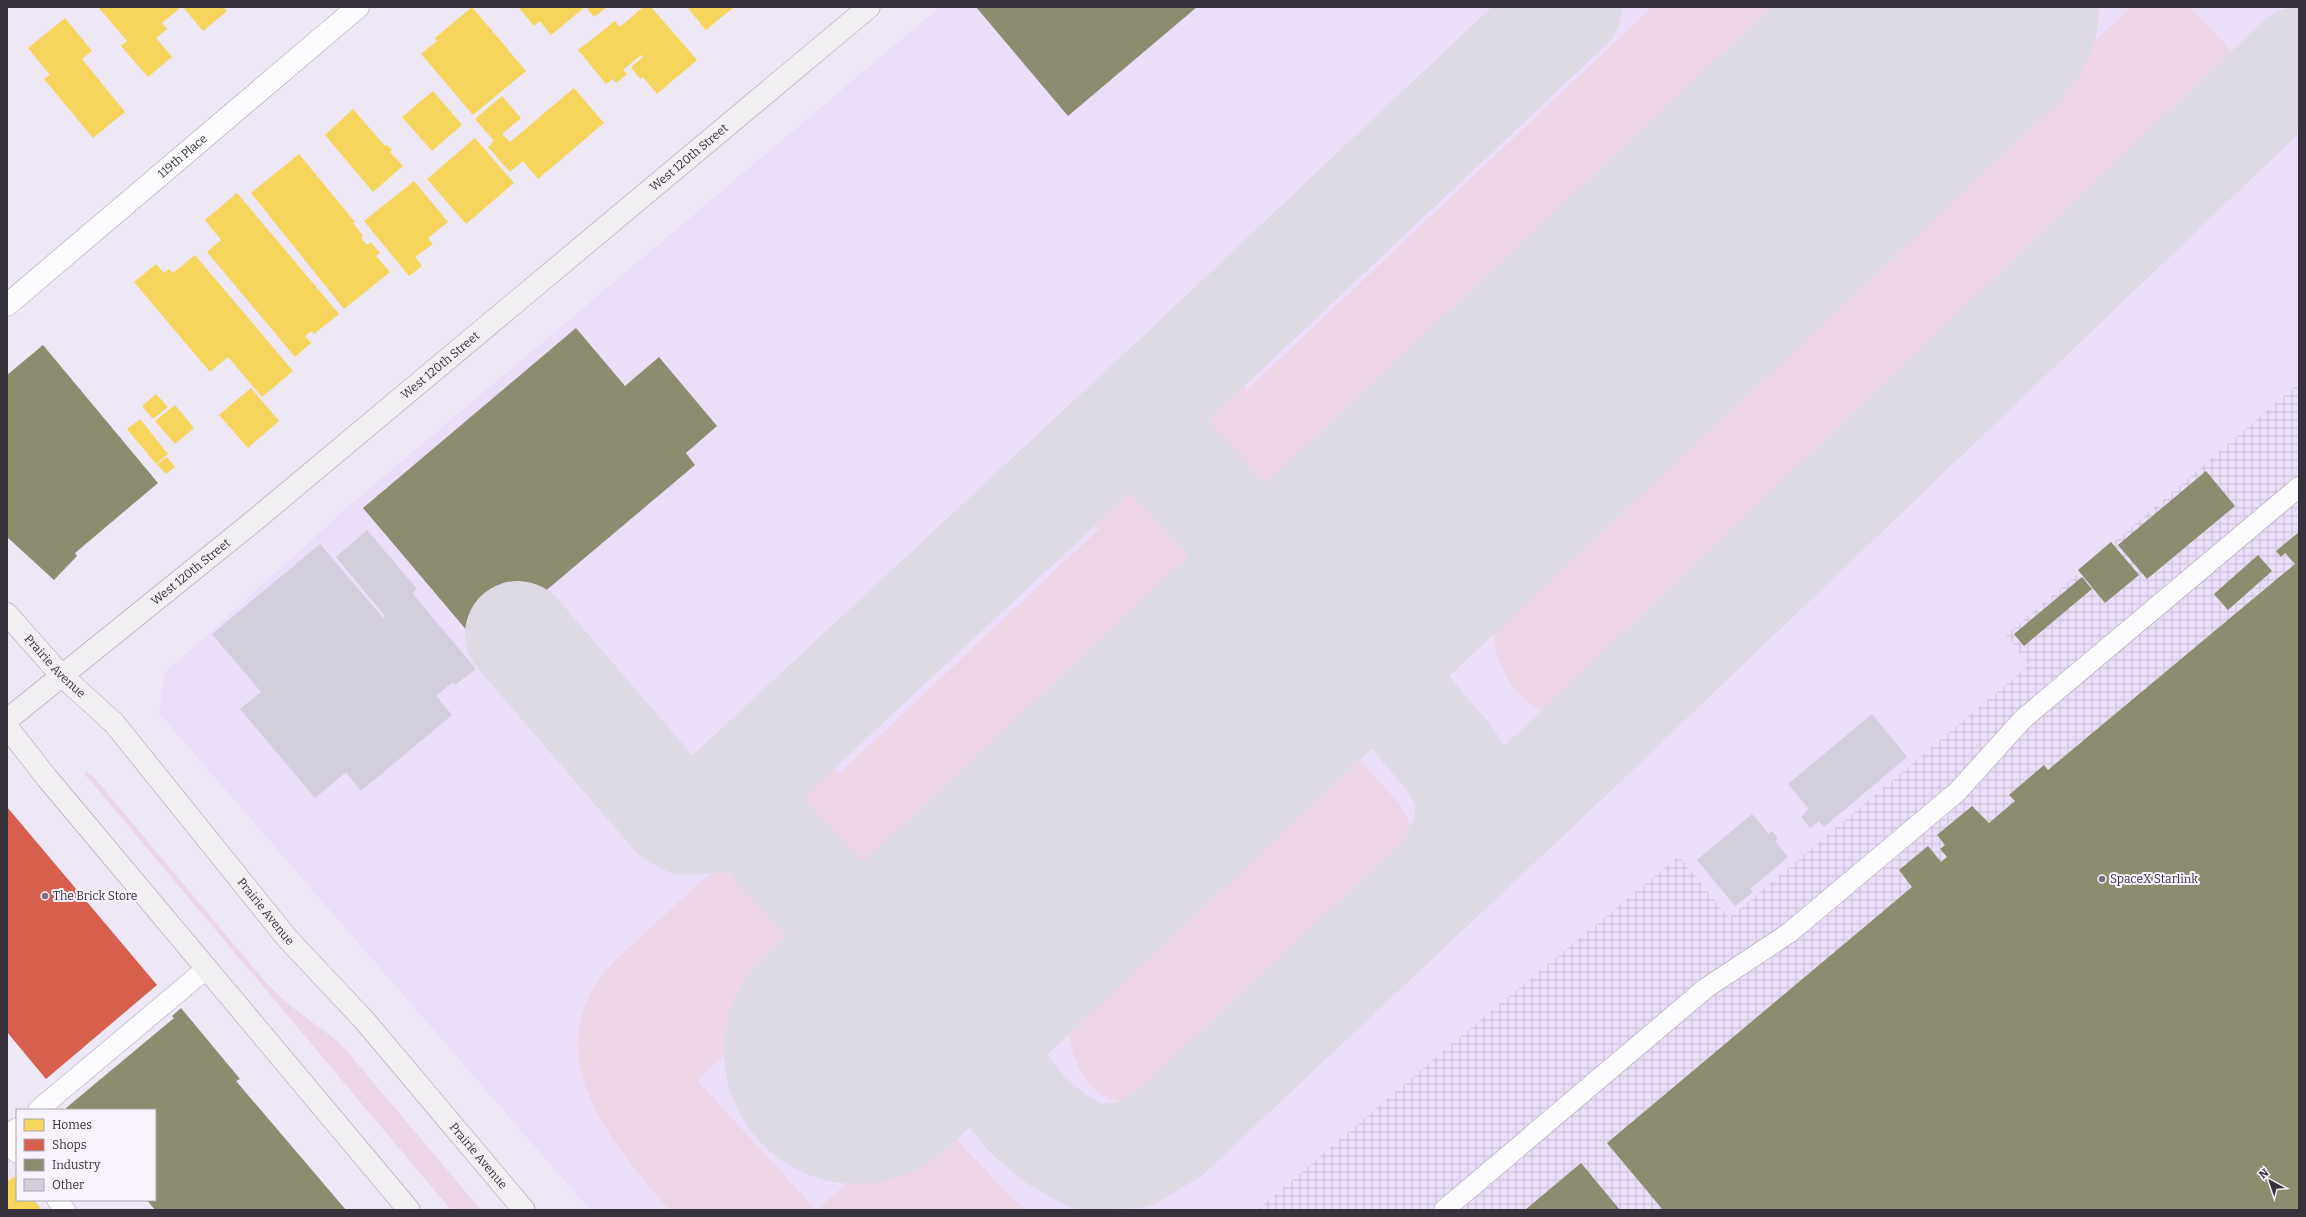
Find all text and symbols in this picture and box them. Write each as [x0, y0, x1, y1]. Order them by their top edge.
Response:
street label: West 120th Street [647, 120, 731, 194]
street label: 119th Place [155, 131, 210, 181]
street label: West 120th Street [398, 328, 483, 402]
street label: West 120th Street [148, 535, 234, 608]
street label: Prairie Avenue [22, 632, 88, 701]
place label: SpaceX Starlink [2110, 872, 2198, 886]
marker: SpaceX Starlink [2097, 874, 2107, 884]
street label: Prairie Avenue [235, 875, 297, 948]
place label: The Brick Store [53, 889, 137, 903]
marker: The Brick Store [40, 891, 50, 901]
legend [16, 1109, 156, 1201]
text: Homes [52, 1118, 92, 1132]
street label: Prairie Avenue [447, 1120, 510, 1192]
text: Shops [52, 1138, 87, 1152]
text: Industry [52, 1158, 101, 1172]
north arrow [2250, 1161, 2290, 1201]
text: N [2256, 1166, 2272, 1181]
text: Other [52, 1178, 85, 1192]

